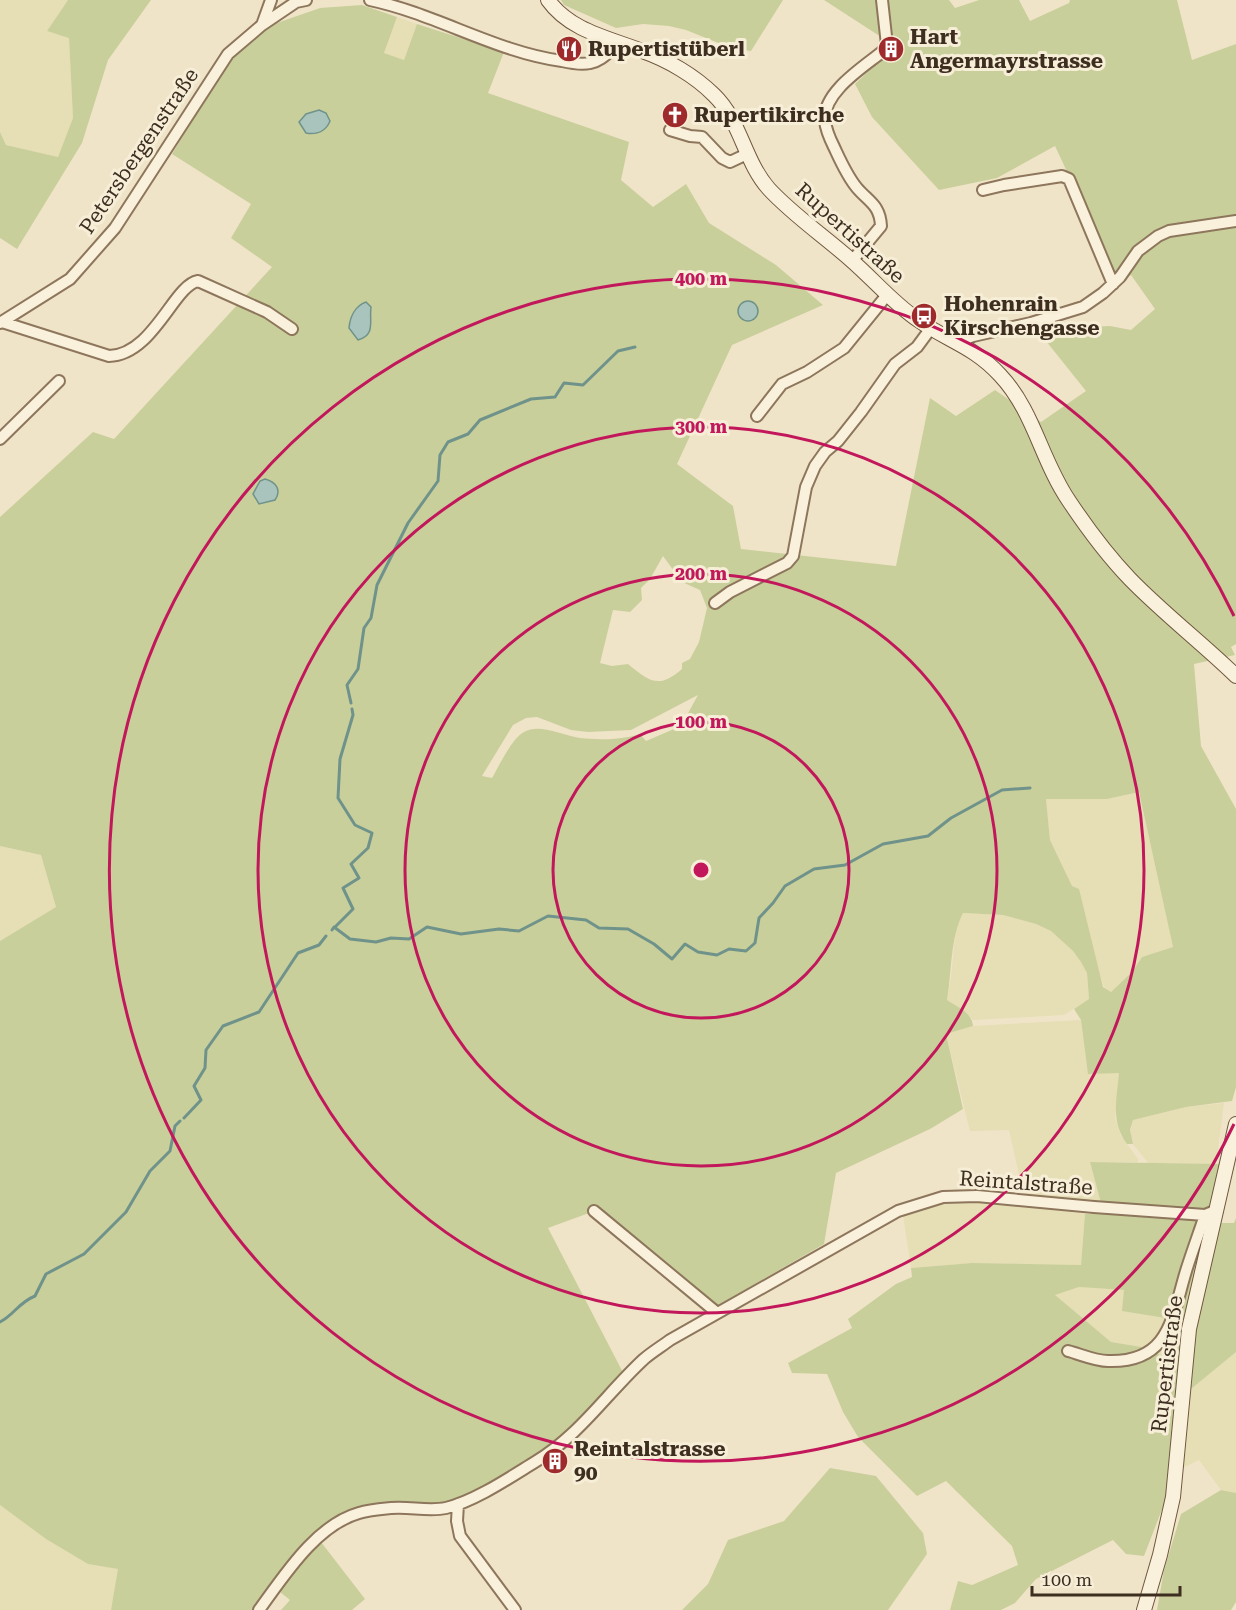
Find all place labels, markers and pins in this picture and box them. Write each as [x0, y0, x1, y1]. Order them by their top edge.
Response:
place label: Hart Angermayrstrasse [910, 25, 1103, 73]
restaurant icon: Rupertistüberl [554, 34, 584, 64]
building icon: Hart Angermayrstrasse [876, 34, 906, 64]
place label: Rupertistüberl [588, 37, 745, 61]
church icon: Rupertikirche [660, 100, 690, 130]
place label: Rupertikirche [694, 103, 844, 127]
place label: Hohenrain Kirschengasse [944, 292, 1100, 340]
bus stop icon: Hohenrain Kirschengasse [909, 301, 939, 331]
centre of rings [691, 860, 711, 880]
place label: Reintalstrasse 90 [574, 1437, 726, 1485]
building icon: Reintalstrasse 90 [540, 1446, 570, 1476]

